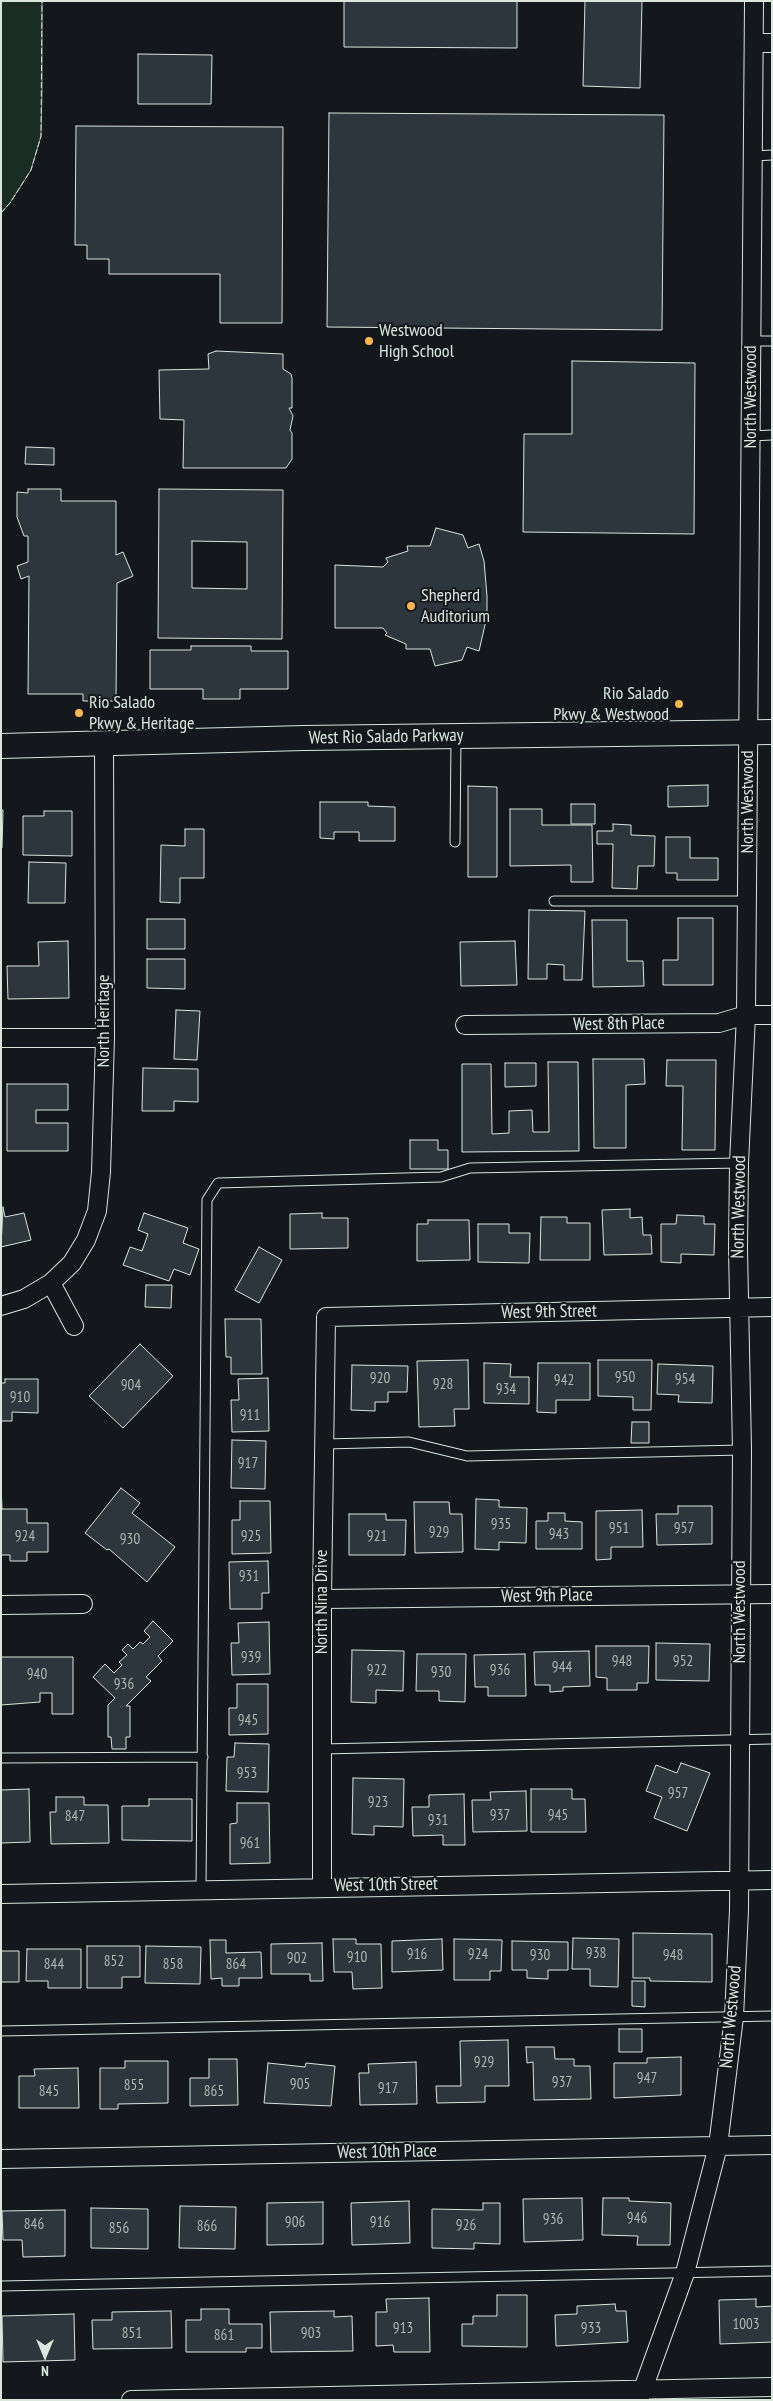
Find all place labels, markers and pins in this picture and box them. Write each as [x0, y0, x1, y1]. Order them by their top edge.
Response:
place label: Westwood High School [379, 320, 454, 362]
marker: Westwood High School [363, 335, 375, 347]
place label: Shepherd Auditorium [421, 585, 490, 628]
marker: Shepherd Auditorium [405, 600, 417, 612]
place label: Rio Salado Pkwy & Westwood [553, 683, 669, 726]
place label: Rio Salado Pkwy & Heritage [89, 692, 194, 734]
marker: Rio Salado Pkwy & Westwood [673, 698, 685, 710]
marker: Rio Salado Pkwy & Heritage [73, 707, 85, 719]

